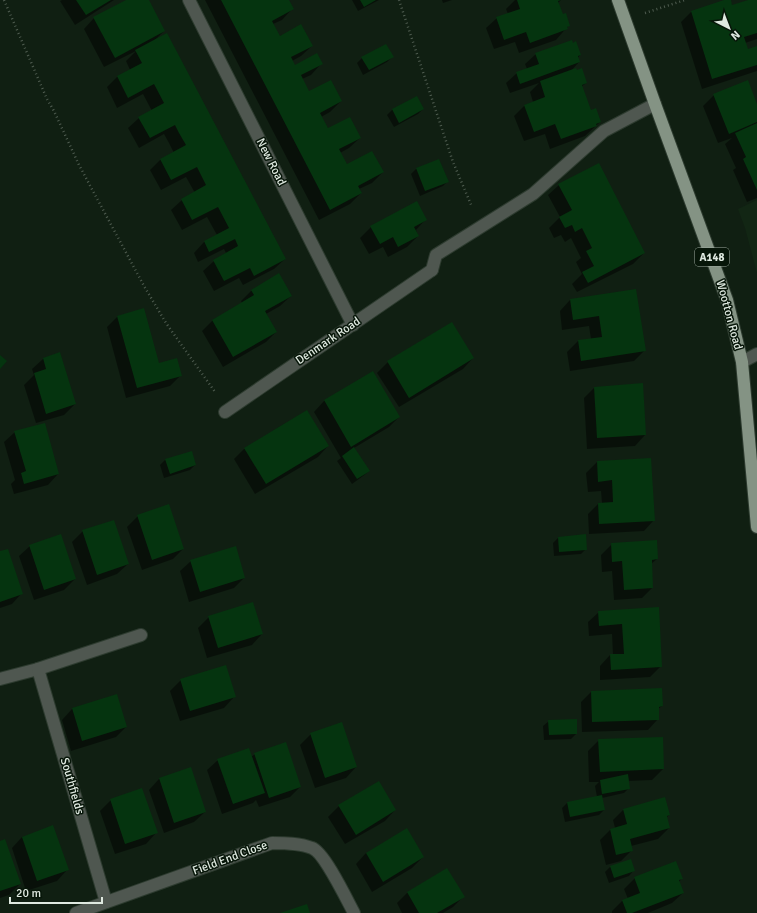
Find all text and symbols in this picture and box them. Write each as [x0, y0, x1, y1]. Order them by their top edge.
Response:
north arrow [709, 8, 749, 48]
text: N [728, 28, 743, 42]
street label: New Road [253, 136, 289, 188]
road number: A148 [695, 248, 729, 266]
street label: Wootton Road [713, 279, 745, 351]
street label: Denmark Road [293, 314, 363, 368]
street label: Southfields [57, 756, 87, 816]
street label: Field End Close [191, 838, 269, 878]
scale bar [10, 879, 102, 905]
text: 20 m [16, 886, 41, 901]

